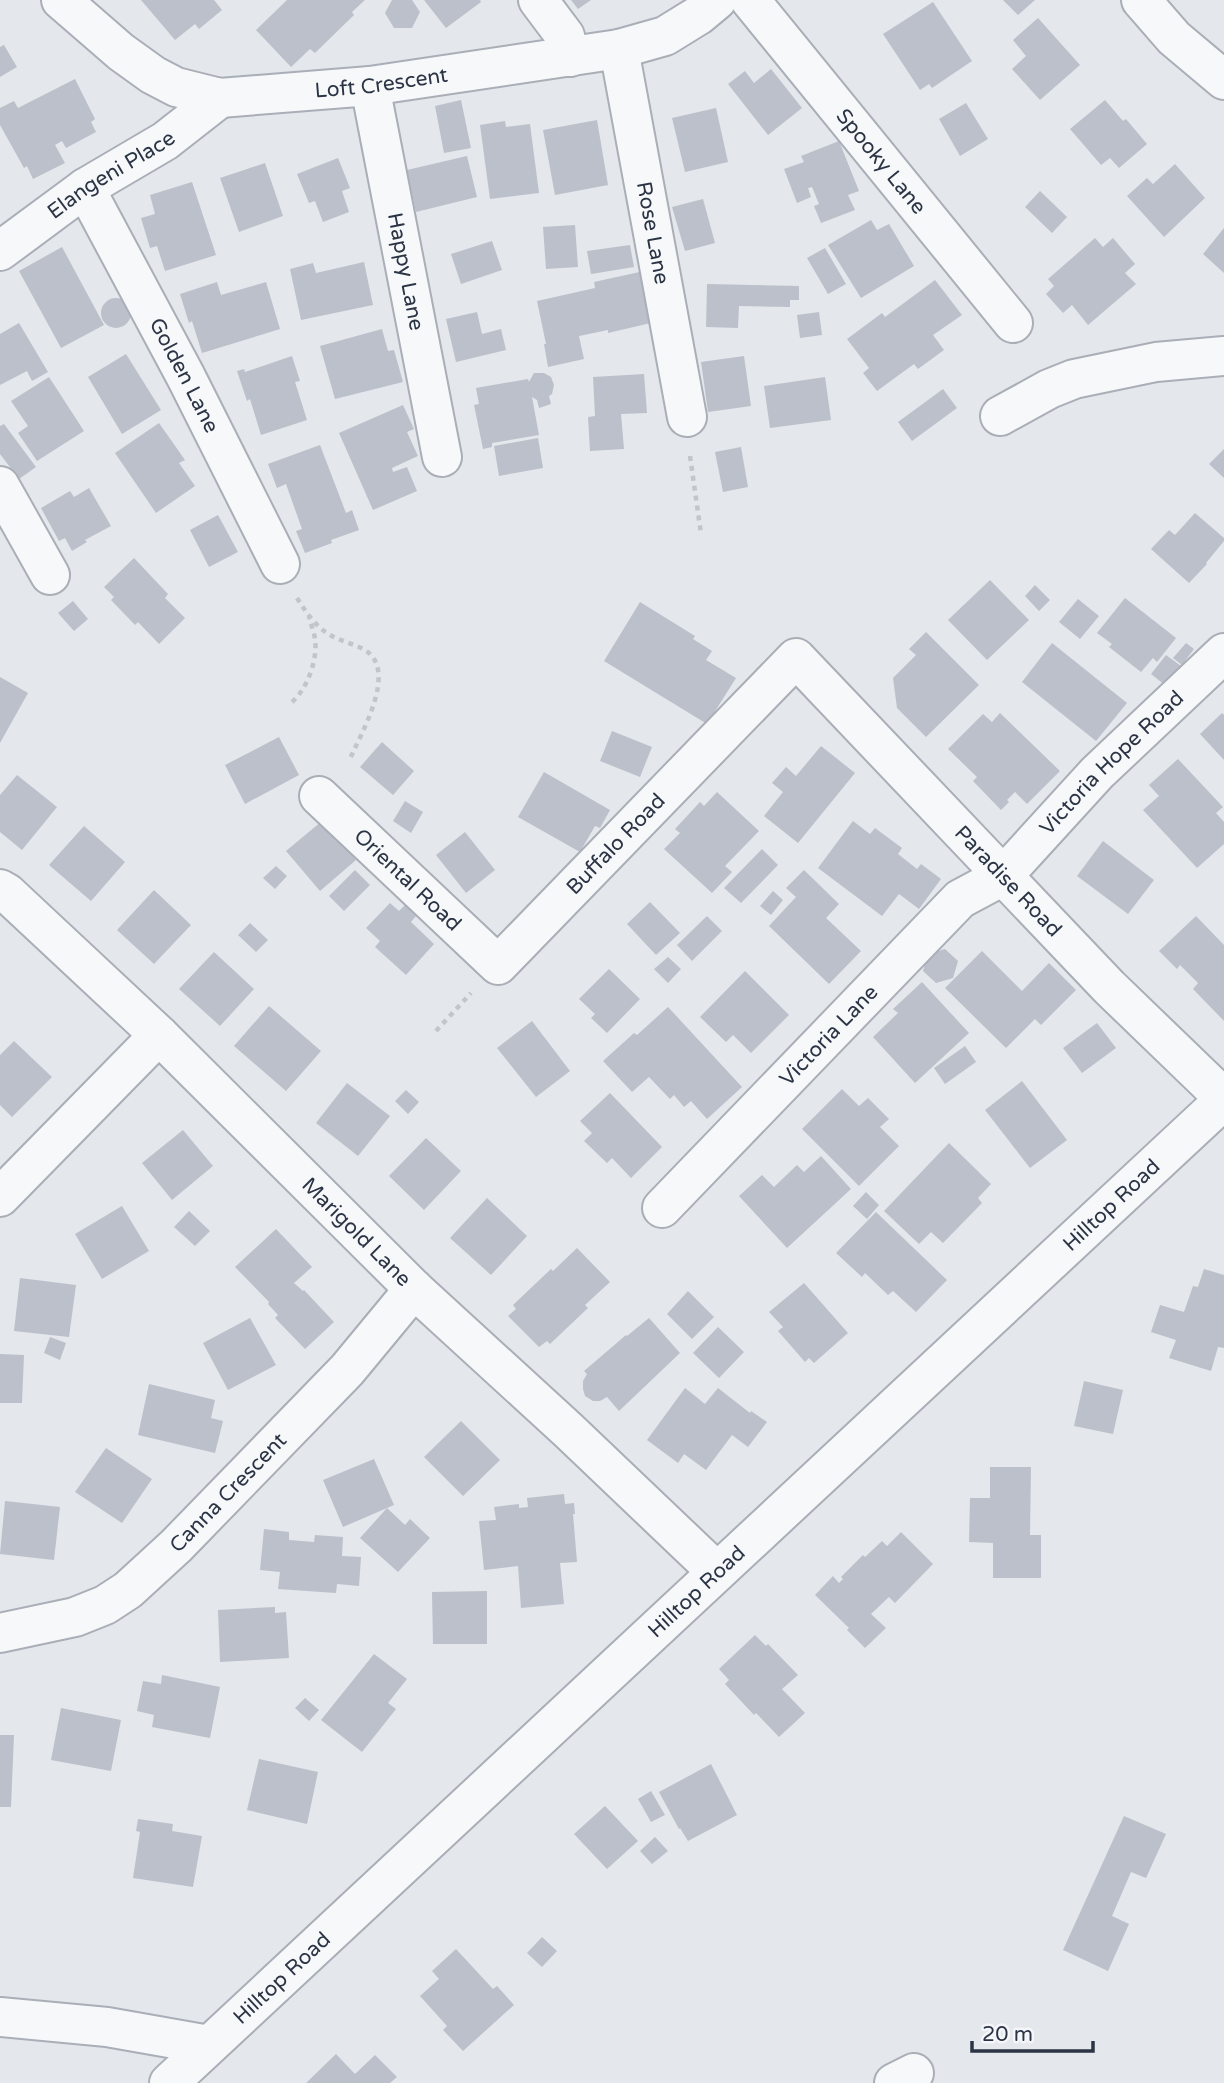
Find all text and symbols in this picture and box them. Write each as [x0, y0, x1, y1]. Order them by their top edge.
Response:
street label: Loft Crescent [314, 63, 449, 103]
street label: Spooky Lane [831, 104, 931, 219]
street label: Elangeni Place [43, 126, 180, 225]
street label: Rose Lane [631, 180, 674, 286]
street label: Happy Lane [382, 211, 429, 333]
street label: Golden Lane [144, 314, 224, 437]
street label: Victoria Hope Road [1035, 686, 1189, 840]
street label: Buffalo Road [561, 788, 671, 900]
street label: Paradise Road [949, 821, 1067, 942]
street label: Oriental Road [349, 824, 466, 937]
street label: Victoria Lane [775, 980, 883, 1091]
street label: Hilltop Road [1058, 1154, 1165, 1257]
street label: Marigold Lane [296, 1173, 416, 1292]
street label: Canna Crescent [165, 1428, 292, 1558]
street label: Hilltop Road [643, 1541, 751, 1643]
street label: Hilltop Road [228, 1927, 336, 2030]
scale bar [972, 2010, 1093, 2054]
text: 20 m [982, 2022, 1033, 2047]

